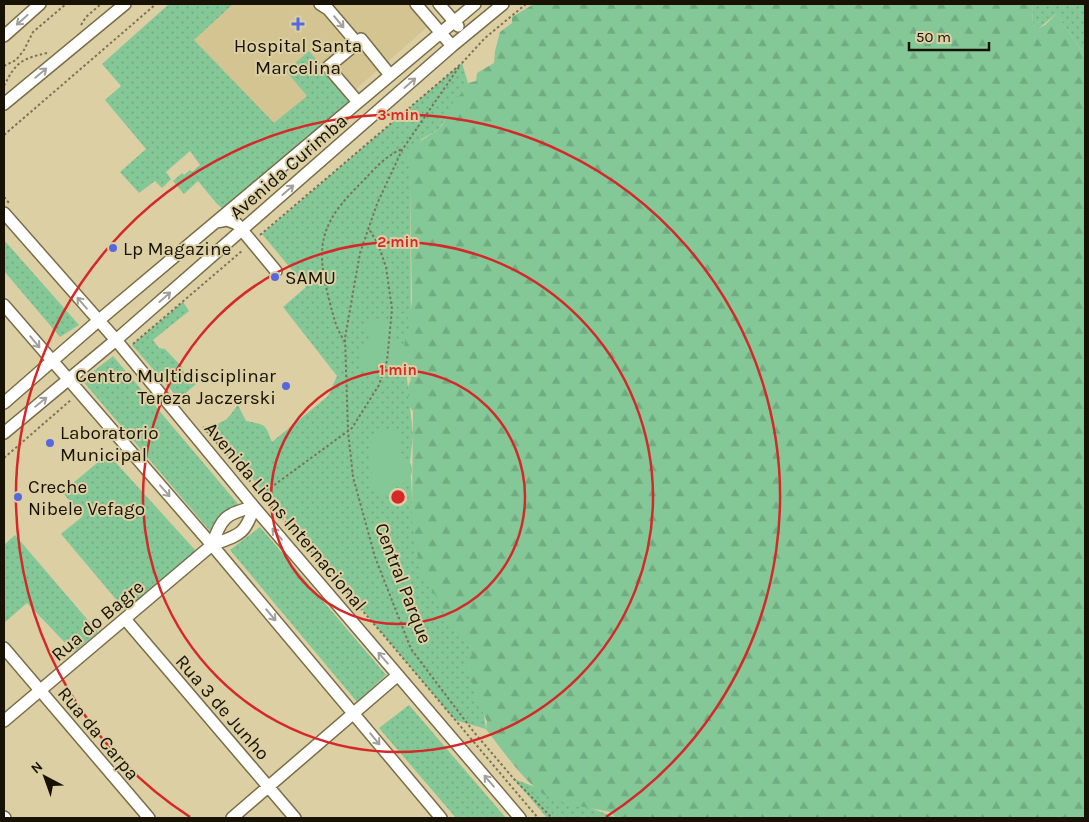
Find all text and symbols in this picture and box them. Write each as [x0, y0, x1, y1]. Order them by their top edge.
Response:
one-way arrow [15, 14, 28, 26]
one-way arrow [333, 15, 344, 28]
marker: Hospital Santa Marcelina [291, 17, 305, 31]
scale bar [909, 20, 989, 52]
text: 50 m [916, 28, 951, 46]
place label: Hospital Santa Marcelina [234, 35, 362, 79]
one-way arrow [35, 67, 48, 78]
one-way arrow [403, 78, 416, 89]
text: 3 min [377, 106, 419, 124]
street label: Avenida Curimba [225, 110, 352, 224]
one-way arrow [281, 184, 294, 196]
text: 2 min [377, 233, 419, 251]
place label: Lp Magazine [123, 238, 231, 260]
marker: Lp Magazine [107, 242, 119, 254]
place label: SAMU [285, 267, 336, 289]
marker: SAMU [269, 271, 281, 283]
one-way arrow [159, 291, 172, 302]
one-way arrow [77, 297, 88, 310]
one-way arrow [30, 336, 41, 349]
text: 1 min [379, 361, 417, 379]
place label: Centro Multidisciplinar Tereza Jaczerski [75, 365, 276, 409]
marker: Centro Multidisciplinar Tereza Jaczerski [280, 380, 292, 392]
one-way arrow [35, 396, 48, 407]
street label: Avenida Lions Internacional [200, 418, 371, 616]
place label: Laboratorio Municipal [60, 422, 159, 466]
marker: Laboratorio Municipal [44, 437, 56, 449]
place label: Creche Nibele Vefago [28, 476, 145, 520]
one-way arrow [160, 484, 171, 497]
centre of rings [389, 488, 407, 506]
marker: Creche Nibele Vefago [12, 491, 24, 503]
street label: Central Parque [370, 520, 436, 647]
one-way arrow [272, 528, 283, 541]
street label: Rua do Bagre [47, 576, 148, 666]
one-way arrow [265, 608, 276, 621]
street label: Rua 3 de Junho [171, 651, 274, 765]
one-way arrow [377, 651, 389, 664]
street label: Rua da Carpa [53, 683, 144, 785]
one-way arrow [370, 732, 381, 745]
north arrow [20, 752, 70, 802]
text: N [27, 758, 46, 777]
one-way arrow [483, 775, 494, 788]

